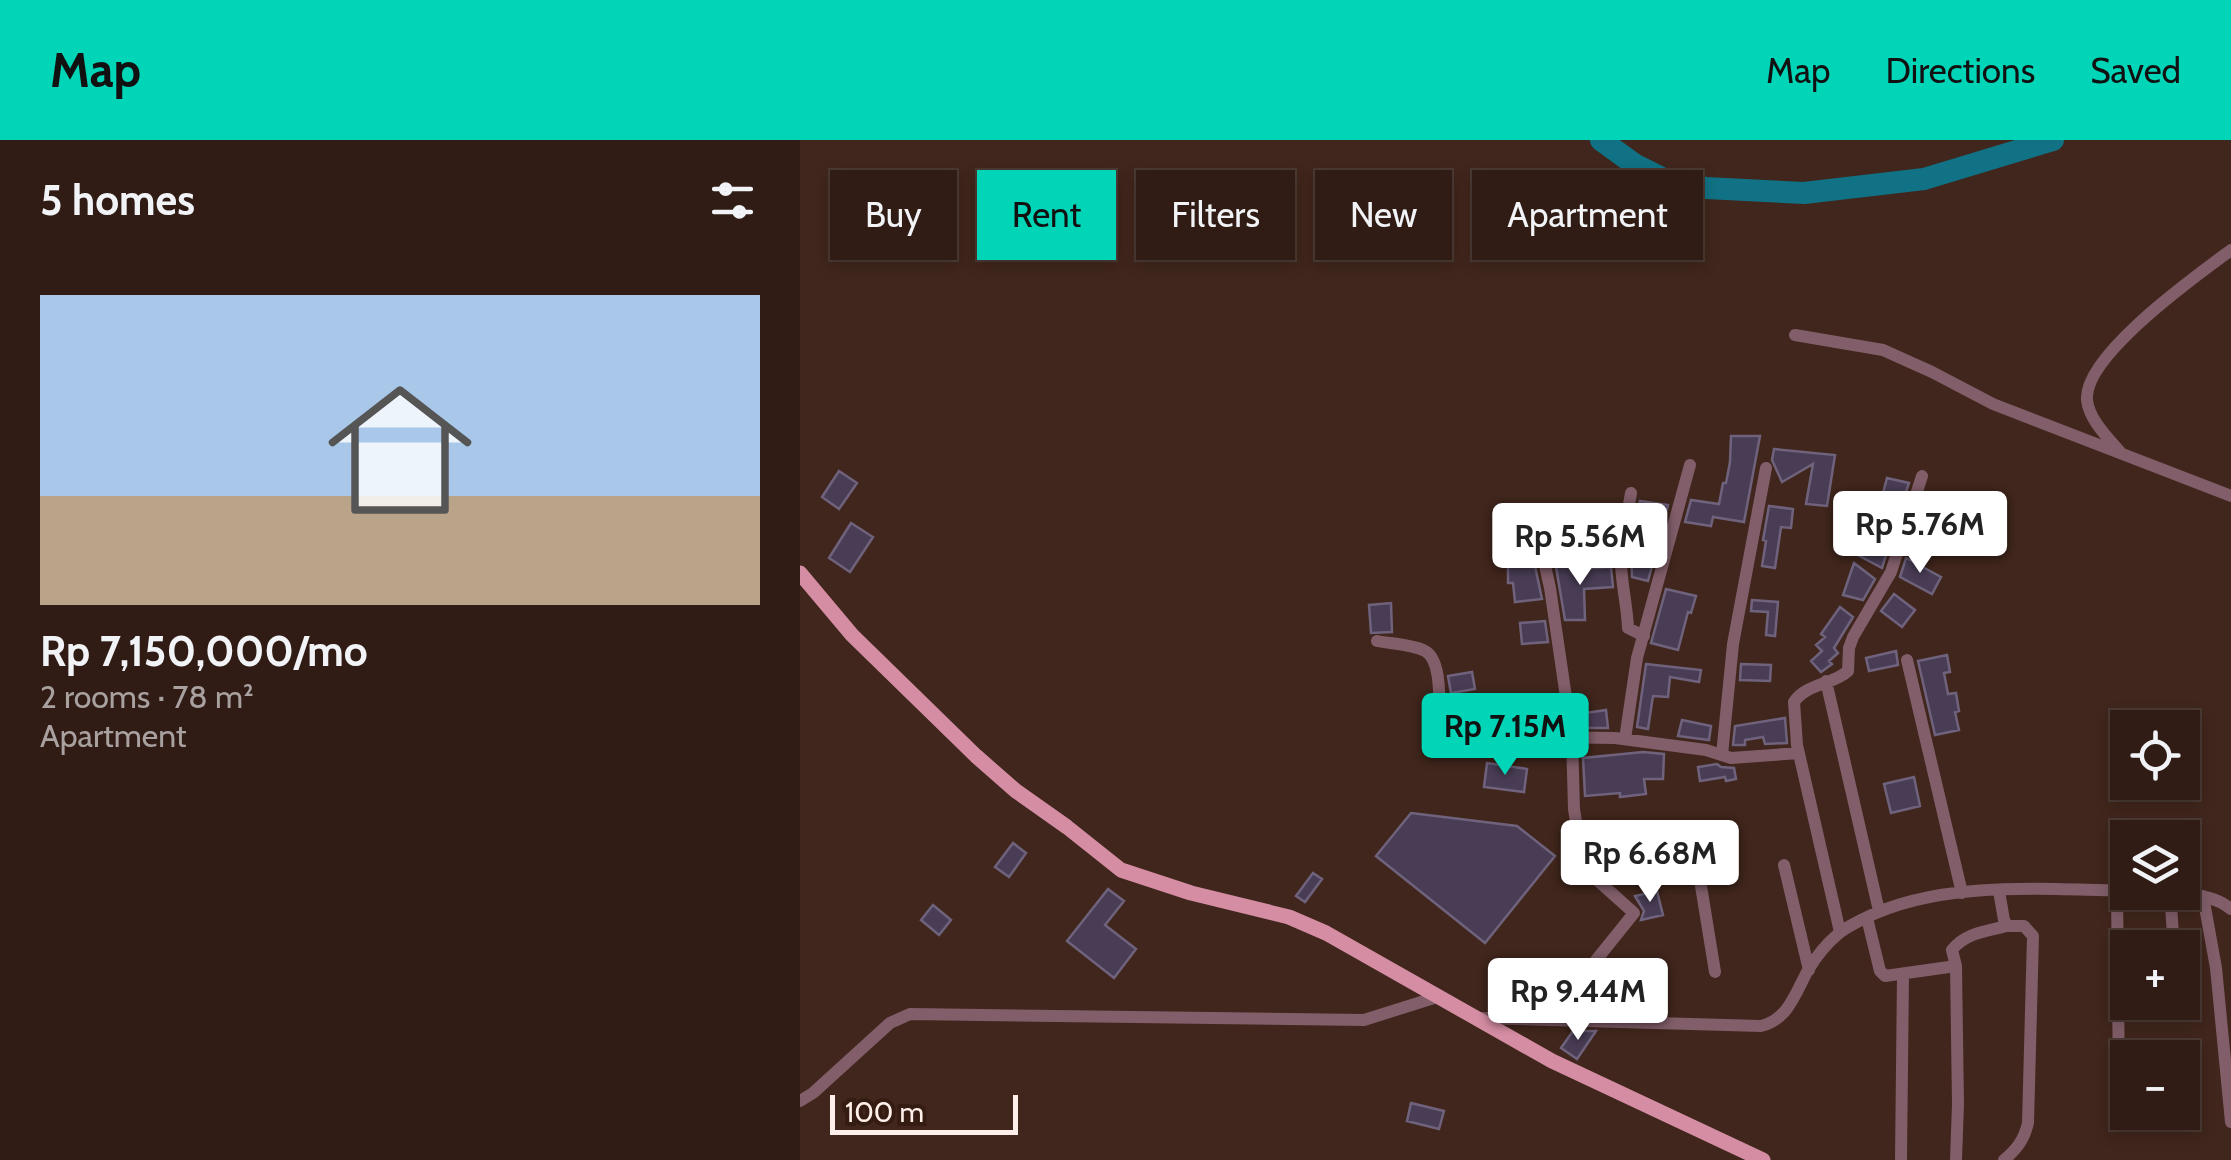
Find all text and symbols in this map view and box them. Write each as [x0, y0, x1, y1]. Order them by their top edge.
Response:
text: Map [50, 41, 141, 99]
text: Map [1766, 49, 1831, 92]
text: Directions [1886, 49, 2035, 92]
text: Saved [2090, 49, 2181, 92]
chip: Buy [830, 170, 957, 260]
chip: Rent [977, 170, 1116, 260]
chip: Filters [1136, 170, 1295, 260]
chip: New [1315, 170, 1452, 260]
chip: Apartment [1472, 170, 1703, 260]
icon: filters [705, 173, 760, 228]
text: 5 homes [40, 174, 195, 226]
icon: home [310, 360, 490, 540]
pin: Rp 5.76M [1817, 491, 2023, 576]
pin: Rp 5.56M [1477, 503, 1683, 588]
text: Rp 5.76M [1855, 504, 1985, 543]
text: Rp 5.56M [1514, 516, 1646, 555]
text: Rp 7,150,000/mo [40, 625, 368, 677]
text: 2 rooms · 78 m² [40, 677, 254, 716]
pin: Rp 7.15M [1402, 693, 1608, 778]
text: Rp 7.15M [1444, 706, 1566, 745]
map controls [2110, 710, 2200, 1130]
button: locate [2110, 710, 2200, 800]
text: Apartment [40, 716, 187, 755]
pin: Rp 6.68M [1547, 820, 1753, 905]
button: layers [2110, 820, 2200, 910]
text: Rp 6.68M [1583, 833, 1717, 872]
button: + [2110, 930, 2200, 1020]
pin: Rp 9.44M [1475, 958, 1681, 1043]
text: Rp 9.44M [1510, 971, 1646, 1010]
button: − [2110, 1040, 2200, 1130]
scale bar [830, 1090, 1018, 1134]
text: 100 m [845, 1095, 924, 1129]

